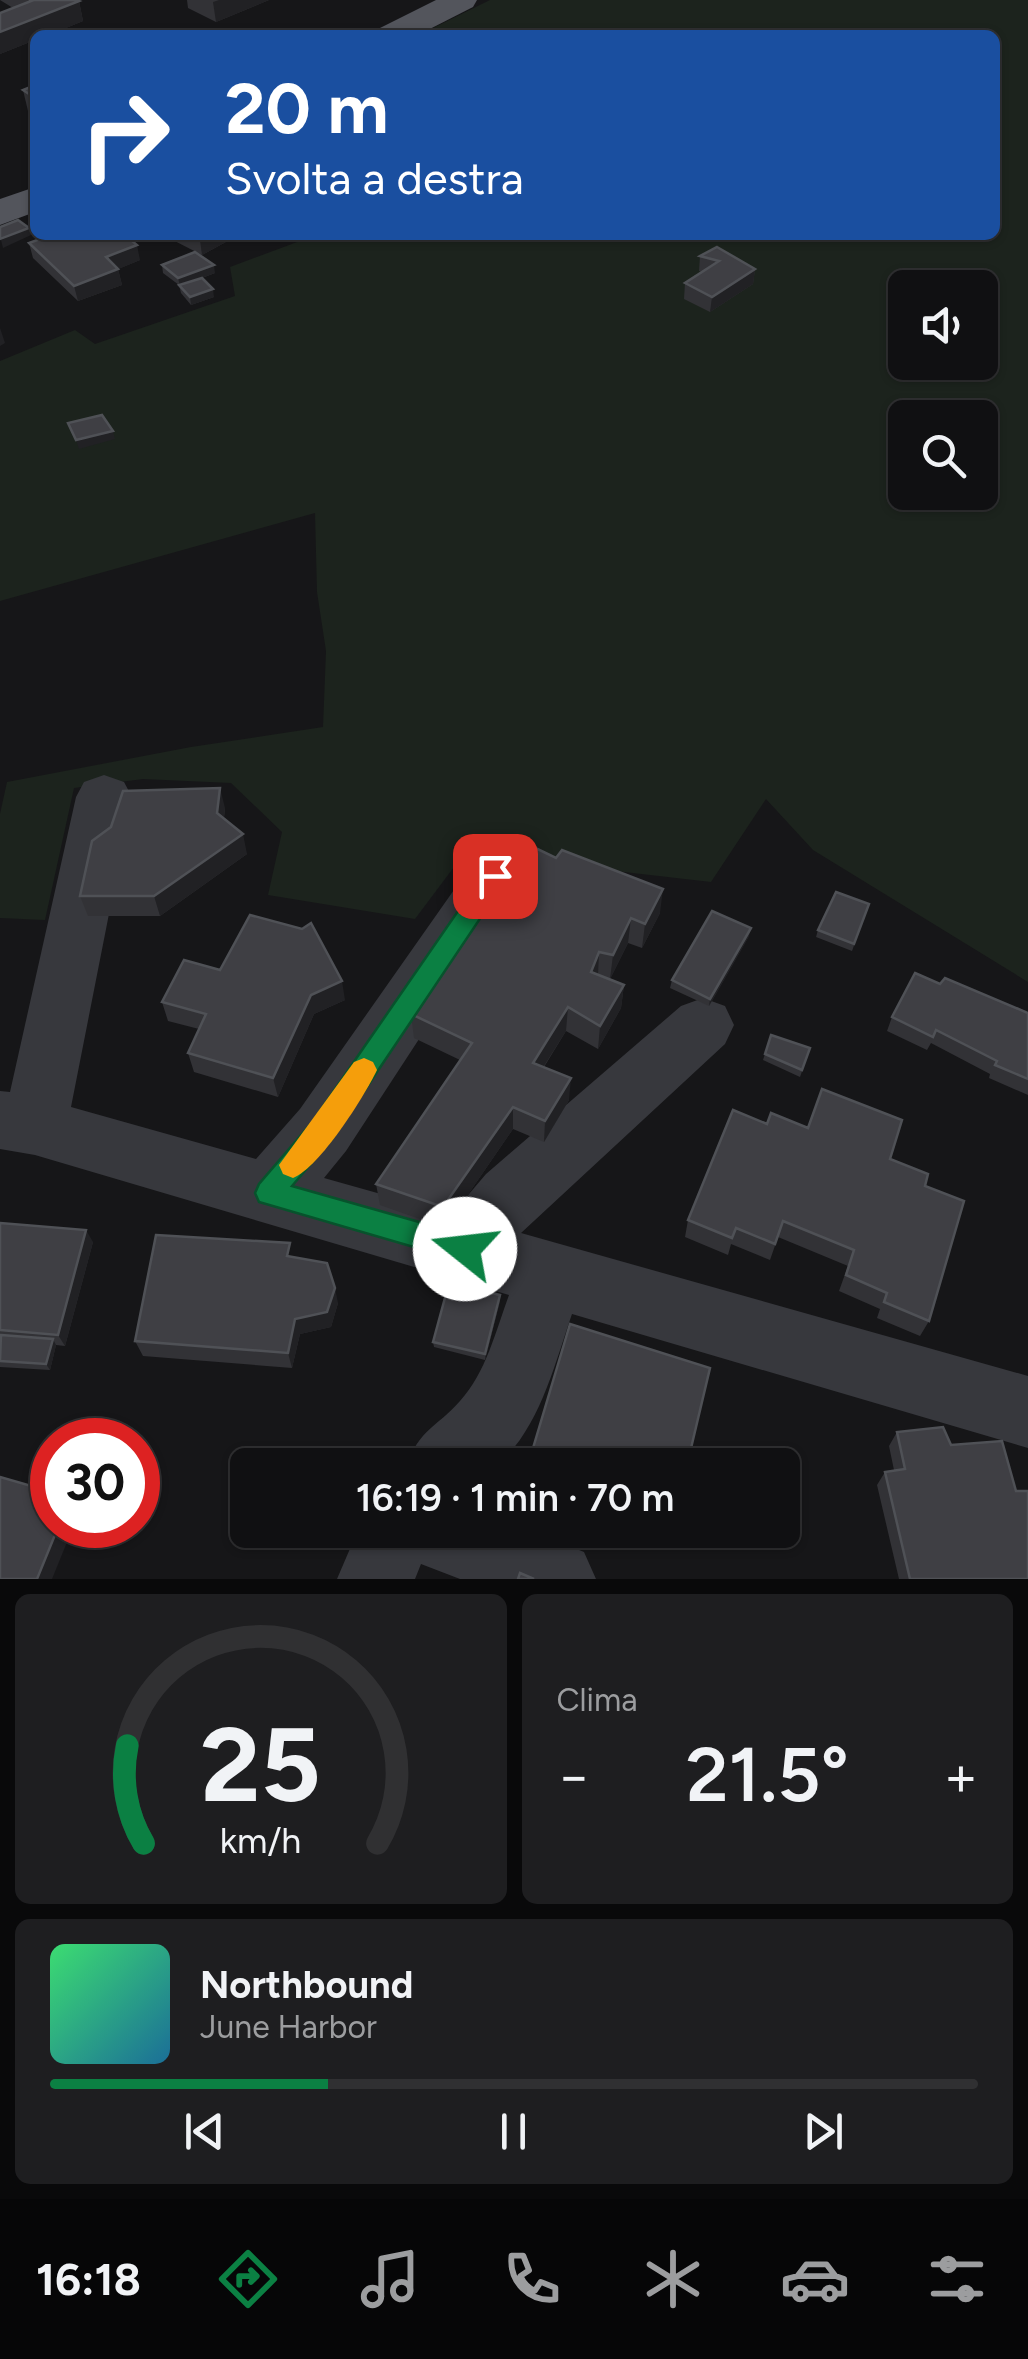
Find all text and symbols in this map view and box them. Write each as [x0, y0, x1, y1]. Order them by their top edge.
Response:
text: 20 m [225, 66, 389, 151]
icon: right [60, 70, 190, 200]
text: Svolta a destra [225, 151, 524, 205]
map controls [888, 270, 998, 510]
button: sound [888, 270, 998, 380]
button: search [888, 400, 998, 510]
pin [453, 834, 538, 919]
icon: arrive [468, 849, 523, 904]
position arrow [413, 1197, 517, 1301]
speed limit sign: 30 [30, 1418, 160, 1548]
text: 16:19 · 1 min · 70 m [356, 1475, 674, 1521]
text: Clima [557, 1681, 638, 1719]
text: 25 [200, 1702, 321, 1827]
text: 21.5° [686, 1730, 849, 1820]
text: − [557, 1743, 591, 1809]
text: + [944, 1743, 978, 1809]
text: km/h [220, 1819, 302, 1862]
text: Northbound [200, 1962, 413, 2008]
text: June Harbor [200, 2008, 377, 2046]
icon: previous [177, 2104, 232, 2159]
icon: pause [486, 2104, 541, 2159]
icon: next [796, 2104, 851, 2159]
icon: directions [213, 2244, 283, 2314]
icon: music [355, 2244, 425, 2314]
icon: phone [497, 2244, 567, 2314]
icon: climate [638, 2244, 708, 2314]
icon: car [780, 2244, 850, 2314]
icon: filters [922, 2244, 992, 2314]
text: 16:18 [36, 2252, 141, 2306]

